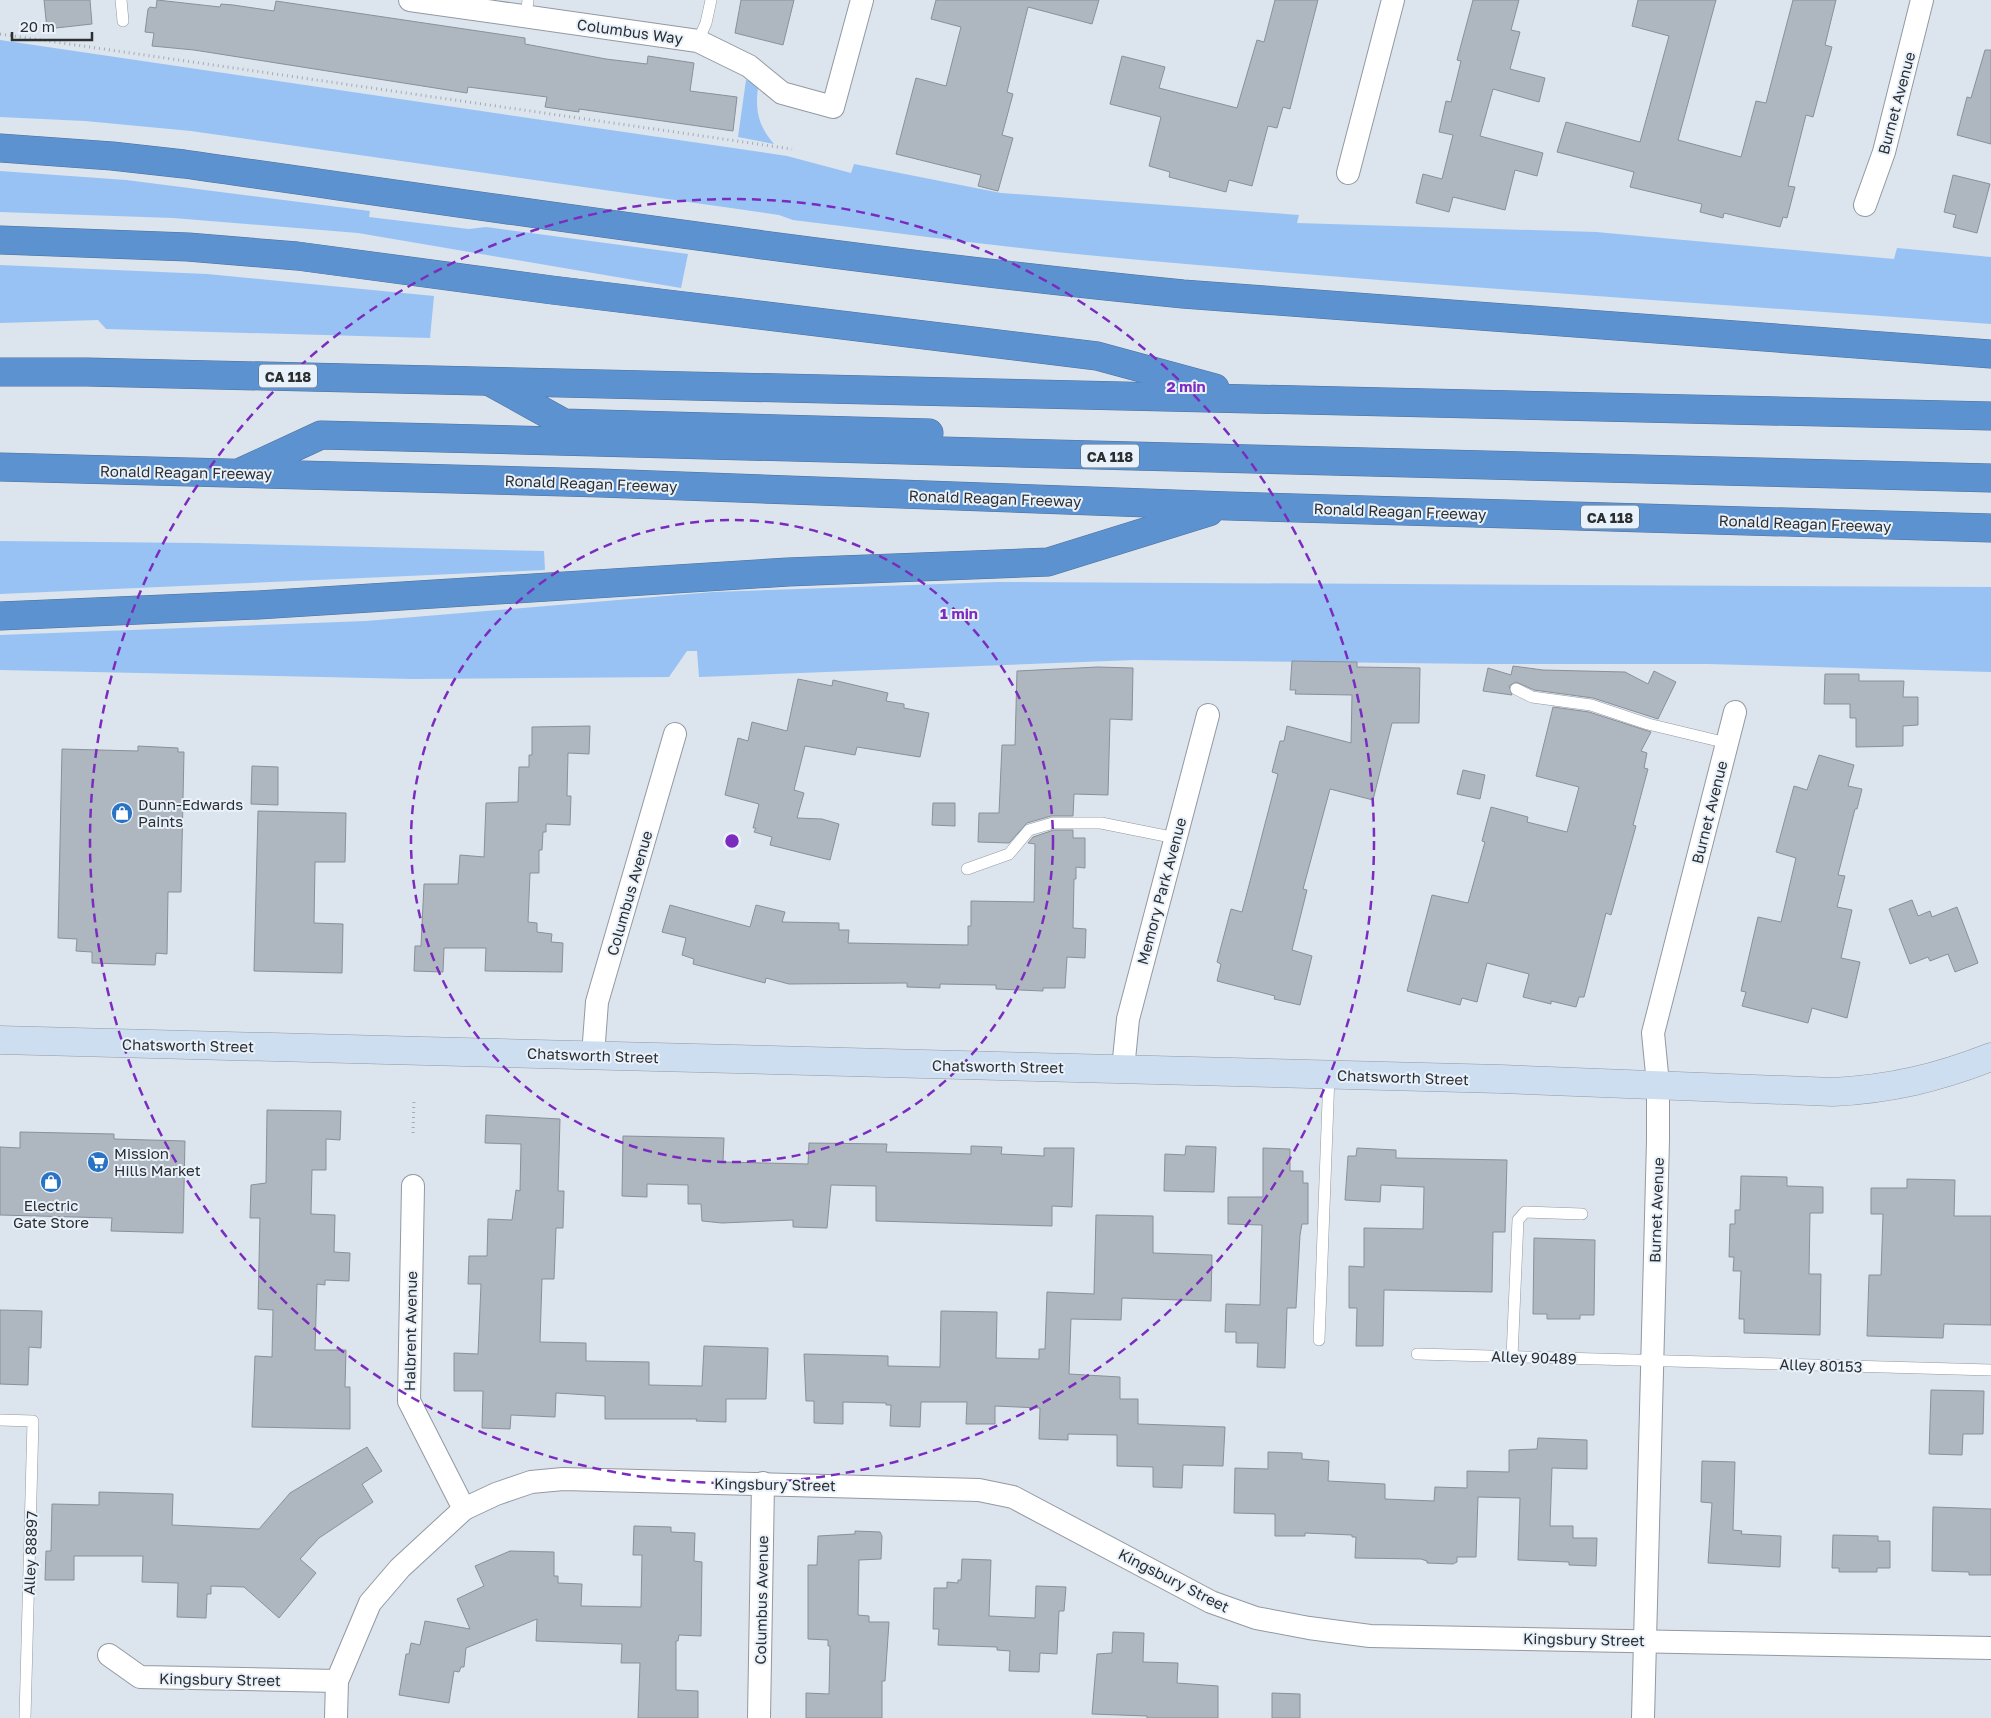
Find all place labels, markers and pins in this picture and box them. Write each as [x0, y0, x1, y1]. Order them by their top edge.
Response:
place label: Dunn-Edwards Paints [138, 795, 243, 830]
shop icon: Dunn-Edwards Paints [110, 801, 134, 825]
centre of rings [723, 832, 741, 850]
place label: Mission Hills Market [114, 1144, 201, 1179]
supermarket icon: Mission Hills Market [86, 1150, 110, 1174]
shop icon: Electric Gate Store [39, 1170, 63, 1194]
place label: Electric Gate Store [13, 1196, 89, 1231]

